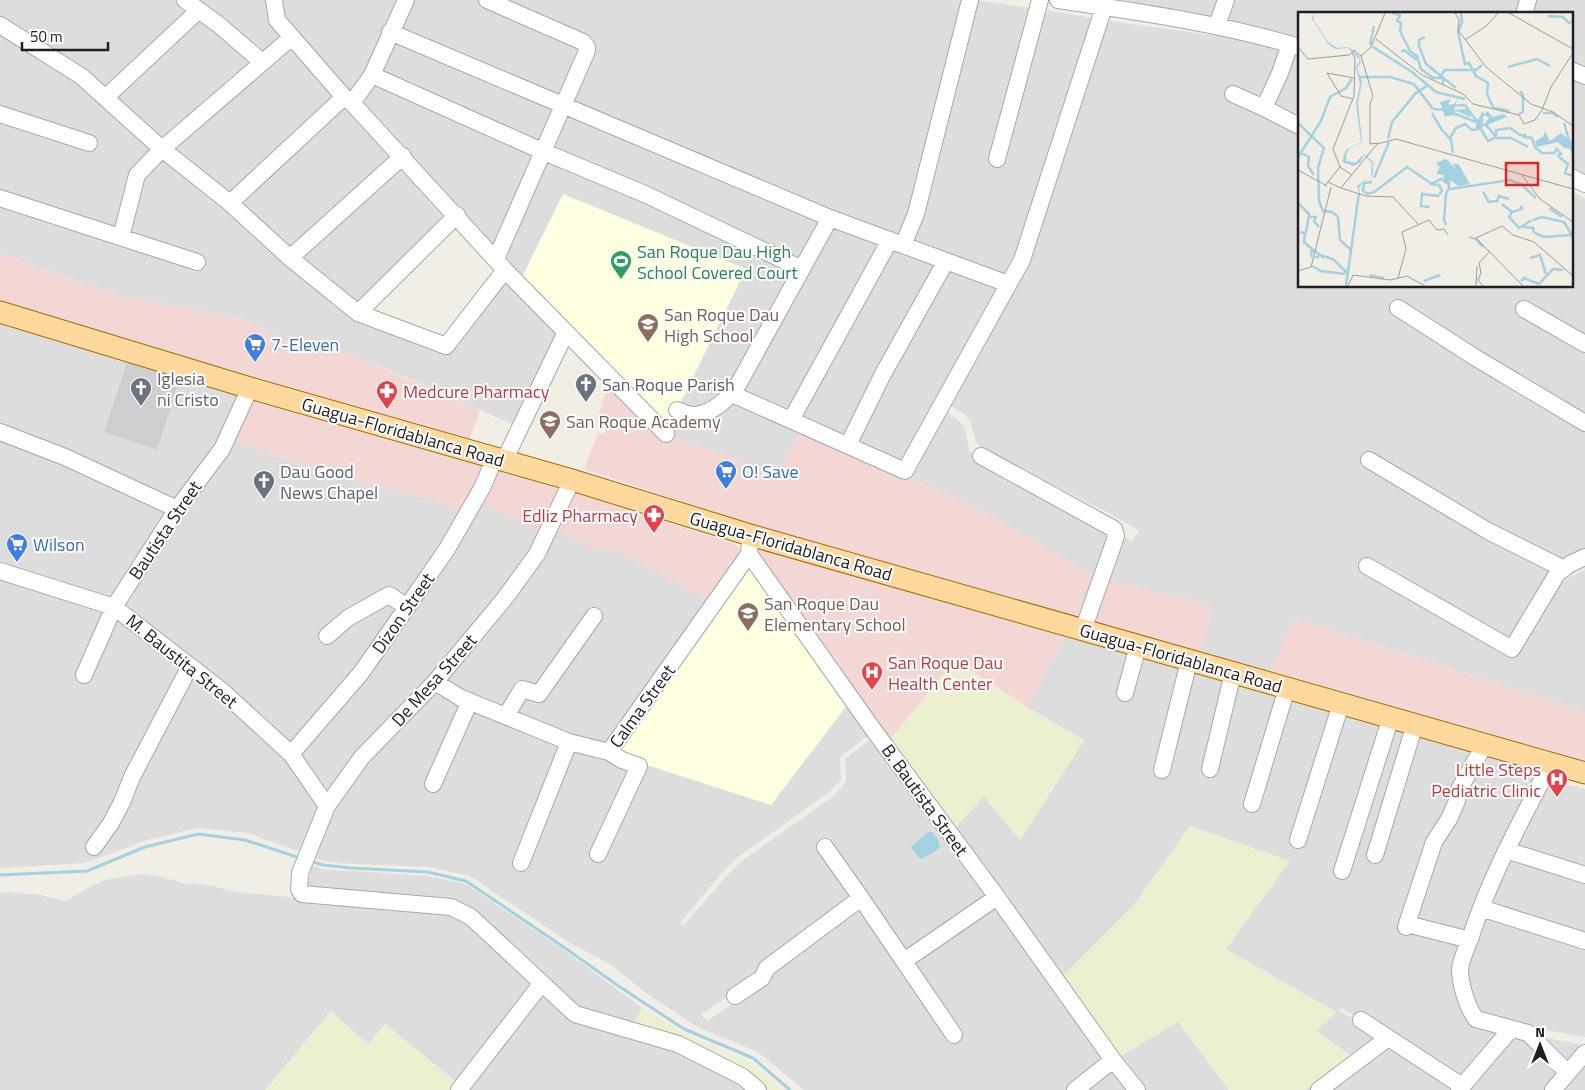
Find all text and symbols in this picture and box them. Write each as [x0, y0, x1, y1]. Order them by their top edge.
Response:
inset map [1298, 12, 1572, 288]
scale bar [22, 20, 109, 52]
text: 50 m [30, 25, 63, 48]
place label: San Roque Dau High School Covered Court [637, 238, 798, 286]
sports icon: San Roque Dau High School Covered Court [609, 249, 633, 280]
place label: San Roque Dau High School [664, 301, 779, 349]
school or university icon: San Roque Dau High School [636, 312, 660, 343]
place label: 7-Eleven [271, 331, 339, 358]
supermarket icon: 7-Eleven [243, 332, 267, 363]
place label: Iglesia ni Cristo [157, 365, 219, 413]
place label: San Roque Parish [602, 371, 735, 398]
church icon: San Roque Parish [574, 372, 598, 403]
church icon: Iglesia ni Cristo [129, 376, 153, 407]
place label: Medcure Pharmacy [403, 378, 550, 405]
pharmacy icon: Medcure Pharmacy [375, 379, 399, 410]
street label: Guagua-Floridablanca Road [299, 390, 507, 474]
place label: San Roque Academy [566, 408, 721, 435]
school or university icon: San Roque Academy [538, 409, 562, 440]
place label: Dau Good News Chapel [280, 458, 378, 506]
place label: O! Save [742, 458, 799, 485]
supermarket icon: O! Save [714, 459, 738, 490]
church icon: Dau Good News Chapel [252, 469, 276, 500]
street label: Bautista Street [122, 475, 208, 585]
place label: Edliz Pharmacy [522, 502, 638, 529]
pharmacy icon: Edliz Pharmacy [642, 503, 666, 534]
street label: Guagua-Floridablanca Road [687, 504, 895, 588]
place label: Wilson [33, 531, 85, 558]
supermarket icon: Wilson [5, 532, 29, 563]
street label: Dizon Street [365, 567, 441, 659]
place label: San Roque Dau Elementary School [764, 590, 906, 638]
school or university icon: San Roque Dau Elementary School [736, 601, 760, 632]
street label: M. Baustita Street [120, 607, 244, 715]
street label: Guagua-Floridablanca Road [1077, 616, 1285, 700]
street label: De Mesa Street [385, 627, 483, 732]
place label: San Roque Dau Health Center [888, 649, 1003, 697]
street label: Calma Street [602, 658, 682, 753]
hospital icon: San Roque Dau Health Center [860, 660, 884, 691]
street label: B. Bautista Street [875, 738, 975, 862]
place label: Little Steps Pediatric Clinic [1431, 756, 1541, 804]
hospital icon: Little Steps Pediatric Clinic [1545, 767, 1569, 798]
north arrow [1515, 1020, 1565, 1070]
text: N [1535, 1021, 1545, 1042]

